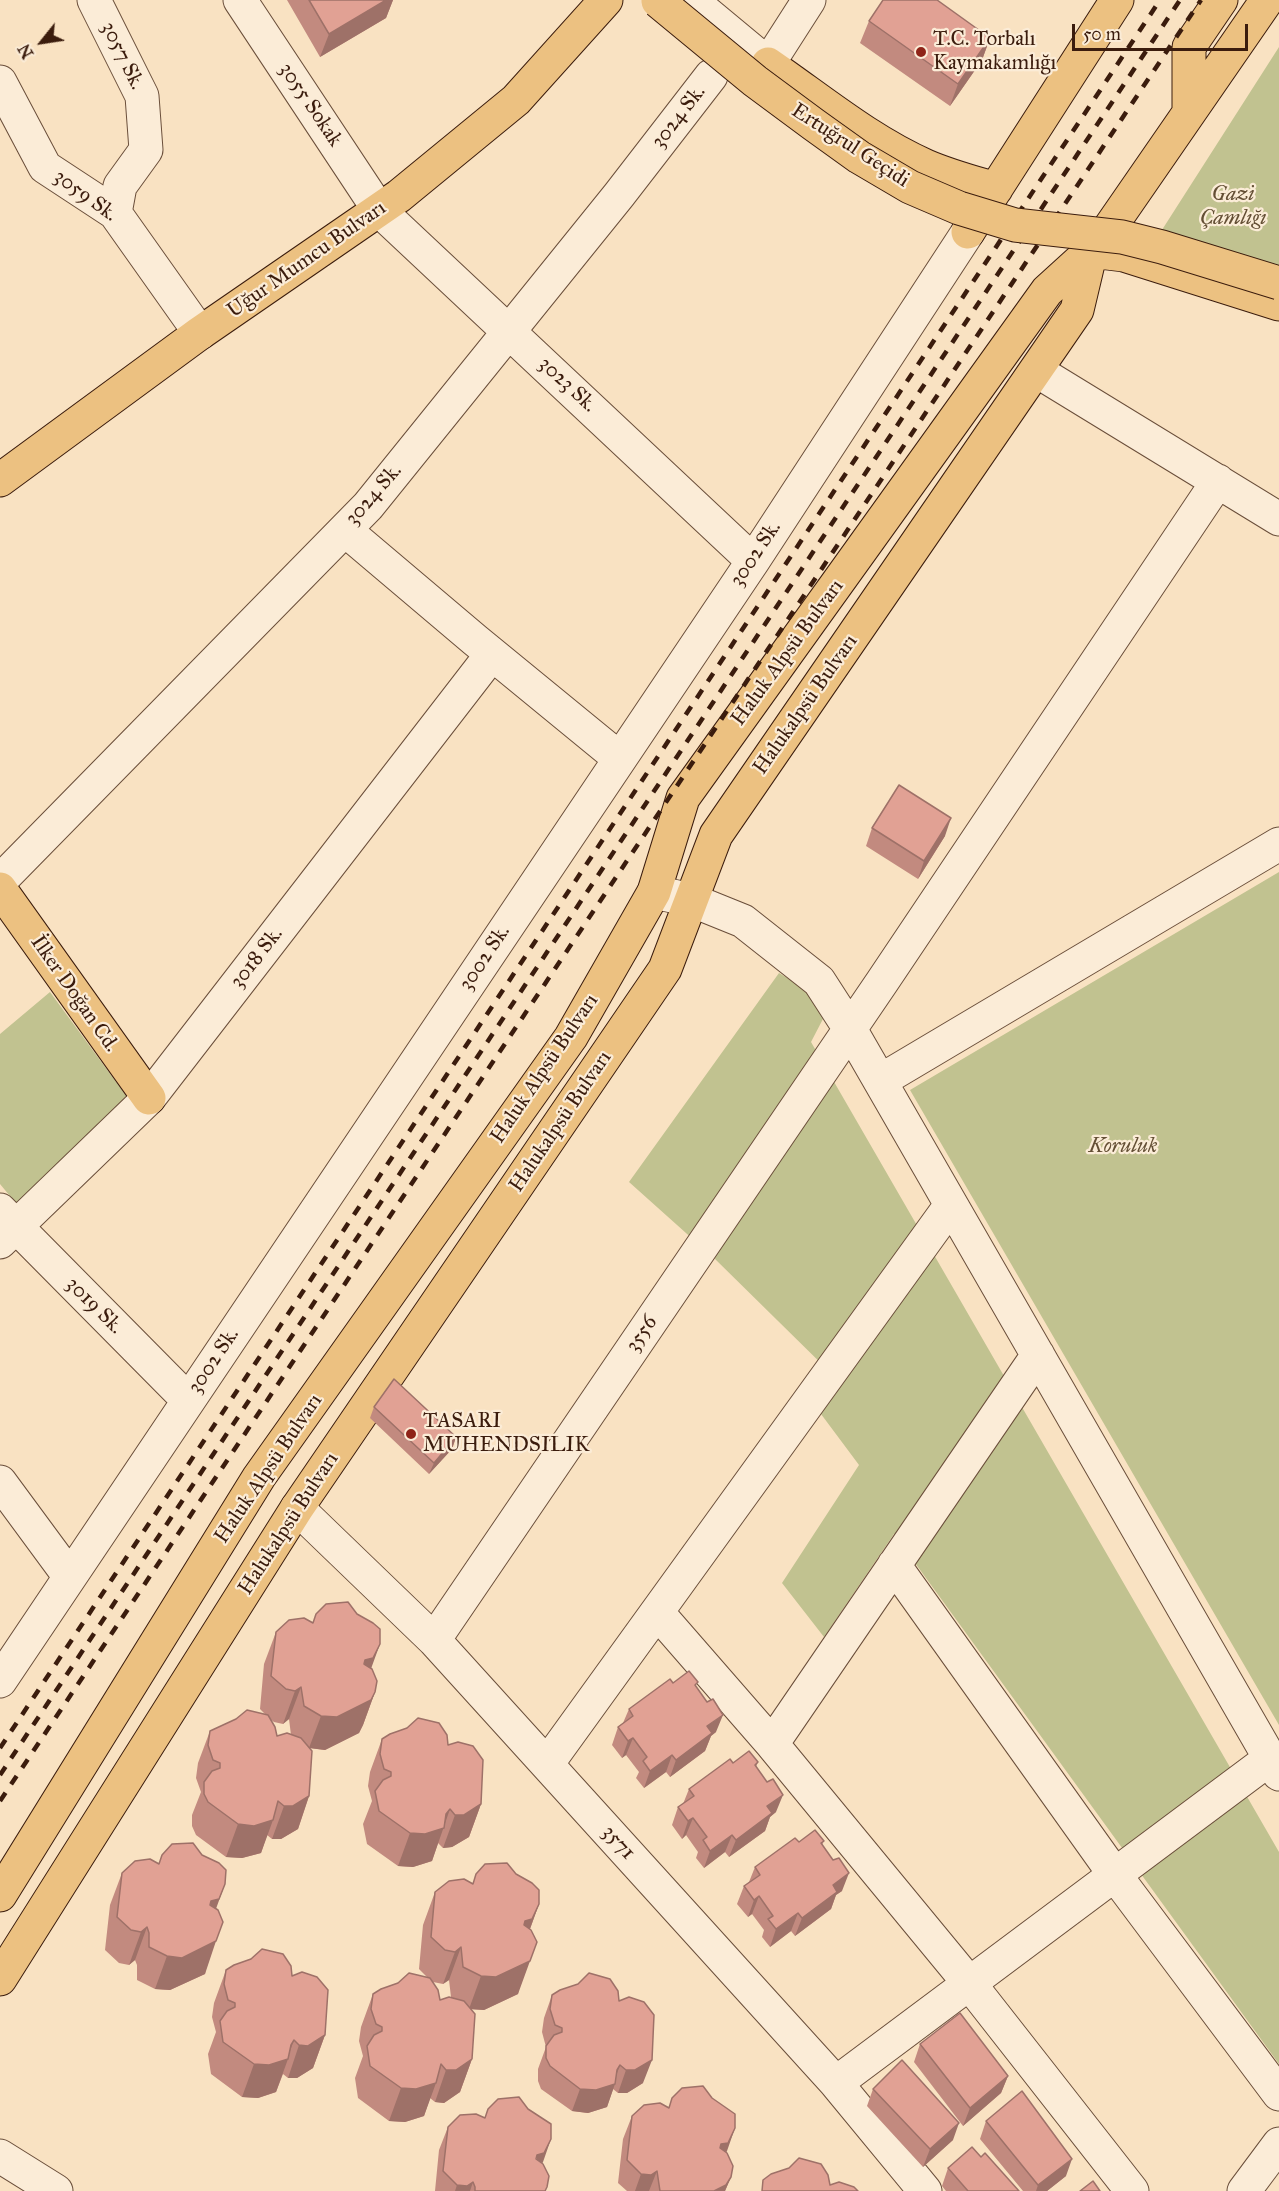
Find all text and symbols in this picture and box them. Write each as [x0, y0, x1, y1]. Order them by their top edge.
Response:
north arrow [12, 12, 72, 72]
scale bar [1075, 12, 1250, 50]
street label: 3057 Sk. [95, 18, 149, 94]
text: 50 m [1083, 23, 1121, 45]
place label: T.C. Torbalı Kaymakamlığı [933, 27, 1056, 77]
text: N [14, 41, 38, 62]
marker: T.C. Torbalı Kaymakamlığı [914, 45, 928, 59]
street label: 3055 Sokak [273, 58, 347, 152]
street label: 3024 Sk. [646, 80, 712, 154]
street label: Ertuğrul Geçidi [786, 98, 914, 194]
street label: 3059 Sk. [48, 165, 122, 227]
park label: Gazi Çamlığı [1200, 182, 1266, 232]
street label: Uğur Mumcu Bulvarı [223, 196, 391, 324]
street label: 3023 Sk. [533, 352, 601, 418]
street label: 3024 Sk. [340, 459, 408, 531]
street label: 3002 Sk. [725, 516, 787, 592]
street label: Haluk Alpsü Bulvarı [726, 575, 850, 731]
street label: Halukalpsü Bulvarı [748, 630, 864, 780]
street label: 3002 Sk. [454, 920, 516, 996]
street label: 3018 Sk. [225, 922, 289, 994]
street label: İlker Doğan Cd. [25, 931, 123, 1057]
street label: Haluk Alpsü Bulvarı [486, 989, 604, 1149]
street label: Halukalpsü Bulvarı [504, 1047, 618, 1197]
park label: Koruluk [1089, 1134, 1157, 1160]
street label: 3019 Sk. [60, 1272, 128, 1340]
street label: 3556 [621, 1311, 663, 1357]
street label: 3002 Sk. [183, 1323, 245, 1399]
street label: Haluk Alpsü Bulvarı [210, 1389, 328, 1549]
place label: TASARI MUHENDSILIK [423, 1409, 589, 1459]
marker: TASARI MUHENDSILIK [404, 1427, 418, 1441]
street label: Halukalpsü Bulvarı [233, 1448, 345, 1600]
street label: 3571 [596, 1821, 640, 1865]

